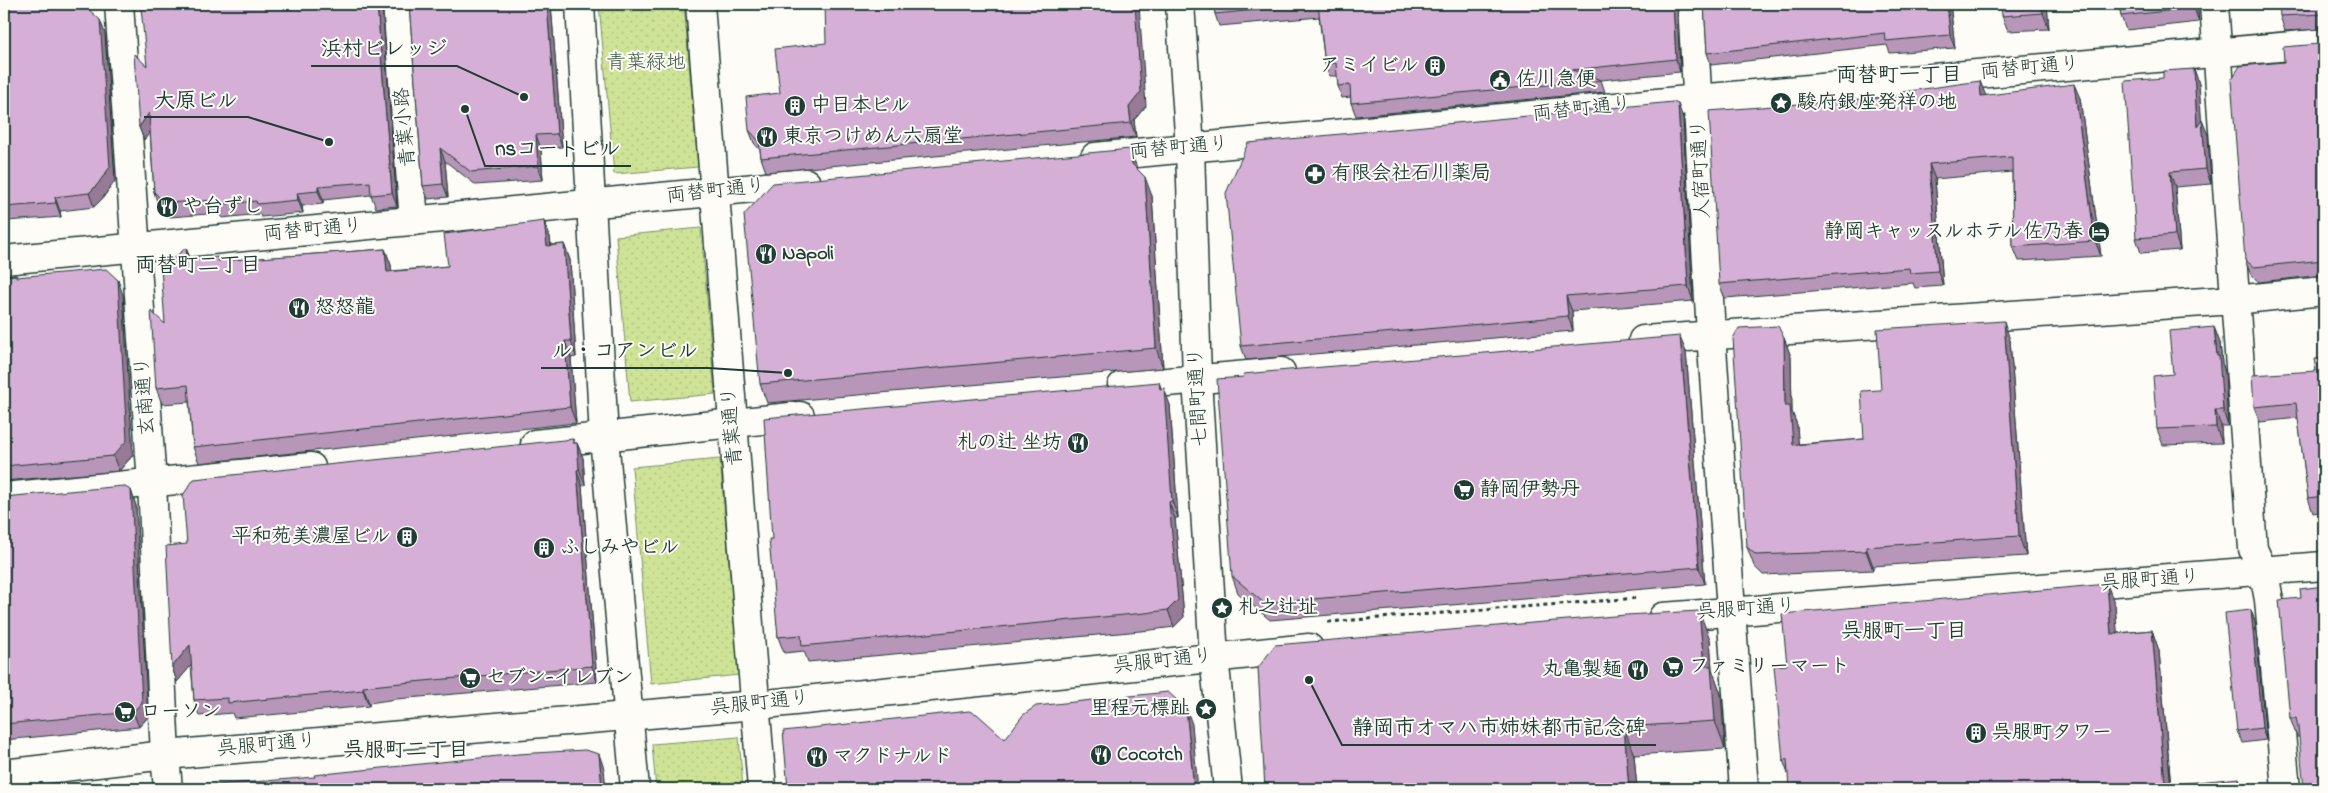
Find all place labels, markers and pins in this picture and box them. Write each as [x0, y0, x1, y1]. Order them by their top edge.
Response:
callout: 浜村ビレッジ [311, 30, 457, 66]
place label: アミイビル [1319, 52, 1419, 81]
building icon: アミイビル [1423, 54, 1447, 78]
place label: 佐川急便 [1516, 66, 1596, 95]
public building icon: 佐川急便 [1488, 68, 1512, 92]
callout: 大原ビル [144, 81, 248, 117]
place label: 駿府銀座発祥の地 [1797, 89, 1957, 118]
place icon: 駿府銀座発祥の地 [1769, 91, 1793, 115]
place label: 中日本ビル [811, 92, 911, 121]
building icon: 中日本ビル [783, 94, 807, 118]
place label: 東京つけめん六扇堂 [783, 123, 963, 152]
restaurant icon: 東京つけめん六扇堂 [755, 125, 779, 149]
callout: nsコートビル [485, 130, 631, 166]
place label: 有限会社石川薬局 [1331, 160, 1491, 189]
pharmacy icon: 有限会社石川薬局 [1303, 162, 1327, 186]
place label: や台ずし [183, 193, 263, 222]
restaurant icon: や台ずし [155, 195, 179, 219]
place label: 静岡キャッスルホテル佐乃春 [1824, 218, 2083, 247]
hotel icon: 静岡キャッスルホテル佐乃春 [2087, 220, 2111, 244]
place label: Napoli [782, 240, 834, 269]
restaurant icon: Napoli [754, 242, 778, 266]
place label: 怒怒龍 [315, 294, 375, 323]
restaurant icon: 怒怒龍 [287, 296, 311, 320]
callout: ル・コアンビル [541, 332, 708, 368]
place label: 札の辻 坐坊 [957, 429, 1062, 458]
restaurant icon: 札の辻 坐坊 [1066, 431, 1090, 455]
place label: 静岡伊勢丹 [1480, 476, 1580, 505]
supermarket icon: 静岡伊勢丹 [1452, 478, 1476, 502]
place label: 平和苑美濃屋ビル [231, 523, 391, 552]
building icon: 平和苑美濃屋ビル [395, 525, 419, 549]
place label: ふしみやビル [560, 534, 680, 563]
building icon: ふしみやビル [532, 536, 556, 560]
place label: 札之辻址 [1238, 594, 1318, 623]
place icon: 札之辻址 [1210, 596, 1234, 620]
place label: ファミリーマート [1689, 653, 1850, 682]
supermarket icon: ファミリーマート [1661, 655, 1685, 679]
place label: 丸亀製麺 [1542, 656, 1622, 685]
restaurant icon: 丸亀製麺 [1626, 658, 1650, 682]
place label: セブン-イレブン [486, 664, 634, 693]
supermarket icon: セブン-イレブン [458, 666, 482, 690]
place label: 里程元標趾 [1090, 695, 1190, 724]
place icon: 里程元標趾 [1194, 697, 1218, 721]
place label: ローソン [141, 698, 221, 727]
supermarket icon: ローソン [113, 700, 137, 724]
callout: 静岡市オマハ市姉妹都市記念碑 [1342, 709, 1656, 745]
place label: 呉服町タワー [1992, 719, 2112, 748]
building icon: 呉服町タワー [1964, 721, 1988, 745]
place label: Cocotch [1117, 741, 1183, 770]
place label: マクドナルド [833, 743, 952, 772]
restaurant icon: Cocotch [1089, 743, 1113, 767]
restaurant icon: マクドナルド [805, 745, 829, 769]

